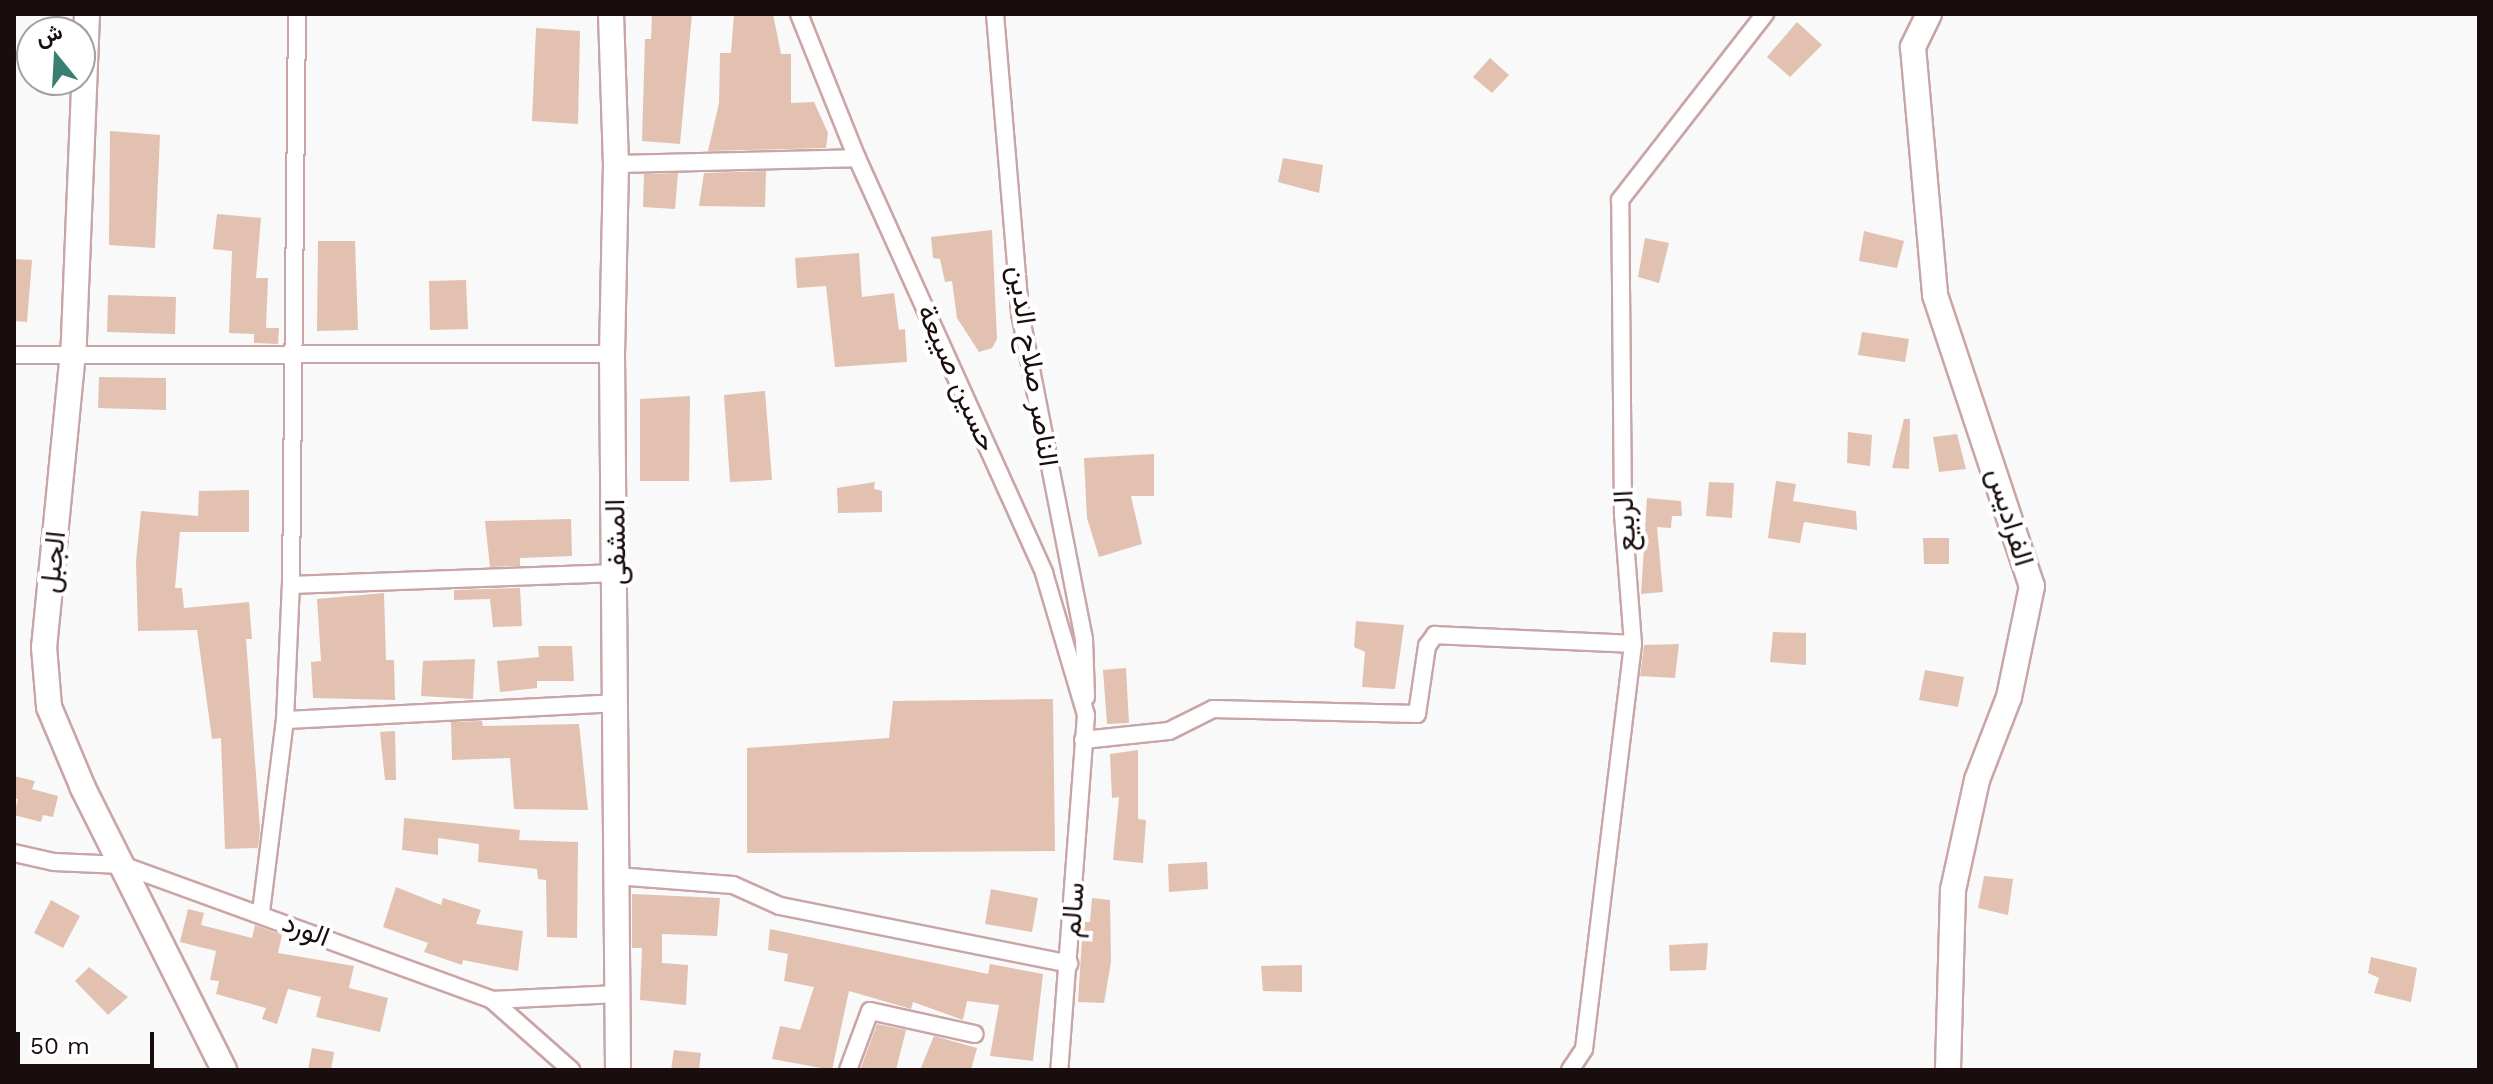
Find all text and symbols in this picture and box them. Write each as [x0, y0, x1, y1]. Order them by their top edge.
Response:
north arrow [16, 16, 96, 96]
text: ش [33, 19, 65, 51]
street label: الناصر صلاح الدين [1001, 263, 1065, 469]
street label: حسين صيبعة [910, 299, 1004, 457]
street label: الفراديس [1979, 464, 2041, 570]
street label: الربيع [1607, 489, 1643, 553]
street label: المشفى [598, 499, 634, 585]
street label: الجبل [33, 529, 73, 595]
street label: سالم [1054, 881, 1092, 939]
street label: الورد [278, 906, 334, 954]
scale bar [20, 1016, 158, 1066]
text: 50 m [30, 1032, 90, 1060]

